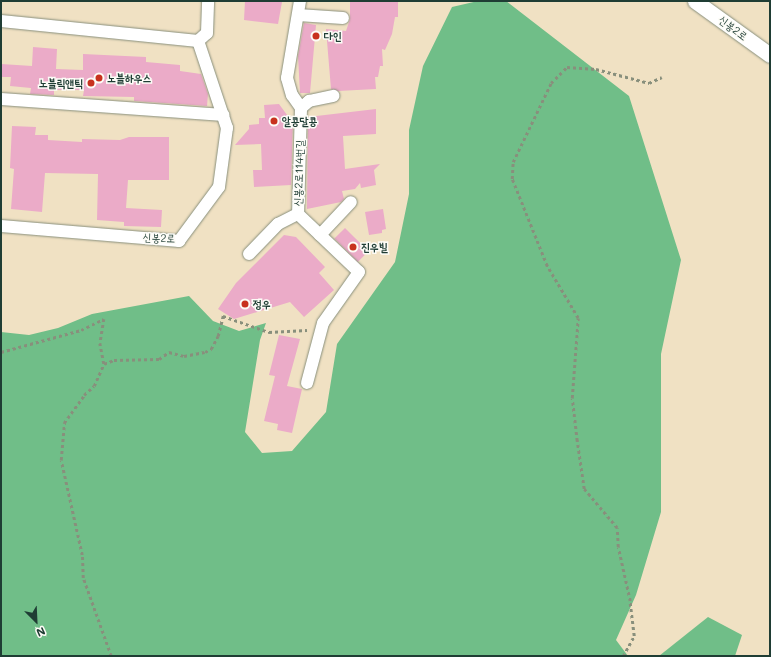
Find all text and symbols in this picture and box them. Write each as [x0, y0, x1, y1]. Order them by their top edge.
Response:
street label: 신봉2로 [716, 13, 750, 43]
place label: 다인 [324, 29, 342, 43]
marker: 다인 [311, 31, 321, 41]
place label: 노블하우스 [107, 71, 151, 85]
marker: 노블하우스 [94, 73, 104, 83]
place label: 노블릭앤틱 [39, 76, 83, 90]
marker: 노블릭앤틱 [86, 78, 96, 88]
place label: 알콩달콩 [282, 114, 317, 128]
marker: 알콩달콩 [269, 116, 279, 126]
street label: 신봉2로114번길 [291, 139, 307, 207]
street label: 신봉2로 [142, 231, 176, 245]
place label: 진우빌 [361, 240, 388, 254]
marker: 진우빌 [348, 242, 358, 252]
place label: 정우 [253, 297, 271, 311]
marker: 정우 [240, 299, 250, 309]
north arrow [16, 601, 56, 641]
text: N [34, 624, 48, 641]

